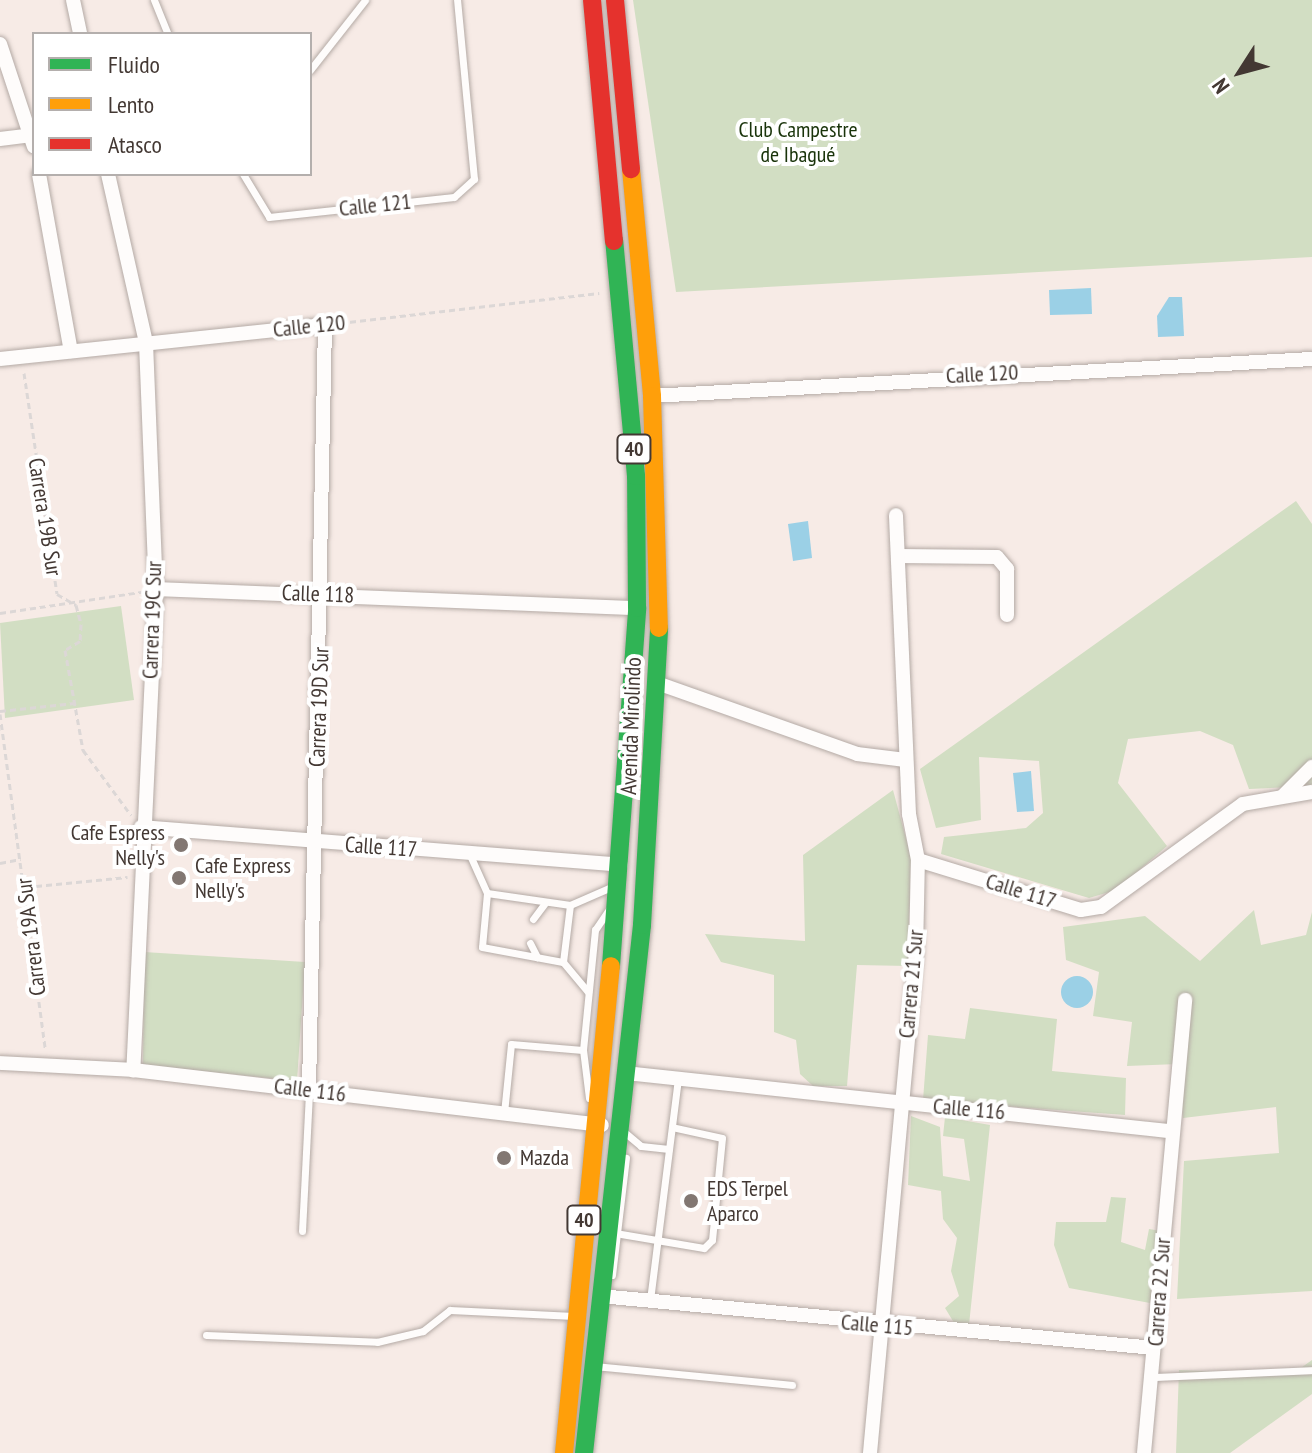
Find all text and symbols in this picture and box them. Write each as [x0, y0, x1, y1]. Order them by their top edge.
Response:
legend [32, 32, 312, 176]
north arrow [1200, 32, 1280, 112]
text: Fluido [108, 49, 160, 80]
text: N [1206, 73, 1235, 99]
text: Lento [108, 89, 154, 120]
park label: Club Campestre de Ibagué [738, 116, 858, 168]
text: Atasco [108, 129, 162, 160]
street label: Calle 121 [338, 188, 412, 222]
street label: Calle 120 [272, 309, 346, 343]
street label: Calle 120 [945, 359, 1019, 389]
road number: 40 [616, 433, 652, 465]
street label: Carrera 19B Sur [23, 456, 67, 578]
street label: Carrera 19C Sur [137, 560, 167, 680]
street label: Calle 118 [281, 580, 355, 608]
street label: Carrera 19D Sur [304, 646, 334, 768]
street label: Avenida Mirolindo [615, 657, 647, 795]
place label: Cafe Espress Nelly's [71, 819, 165, 870]
street label: Calle 117 [344, 831, 418, 863]
marker: Cafe Espress Nelly's [172, 836, 190, 854]
place label: Cafe Express Nelly's [195, 852, 291, 904]
street label: Calle 117 [983, 868, 1059, 914]
marker: Cafe Express Nelly's [170, 869, 188, 887]
street label: Carrera 19A Sur [11, 876, 51, 998]
street label: Carrera 21 Sur [893, 929, 929, 1039]
street label: Calle 116 [273, 1072, 347, 1108]
street label: Calle 116 [932, 1093, 1006, 1125]
place label: Mazda [520, 1145, 569, 1171]
marker: Mazda [495, 1149, 513, 1167]
place label: EDS Terpel Aparco [707, 1175, 789, 1226]
marker: EDS Terpel Aparco [682, 1192, 700, 1210]
road number: 40 [566, 1204, 602, 1236]
street label: Carrera 22 Sur [1142, 1237, 1176, 1347]
street label: Calle 115 [840, 1309, 914, 1341]

